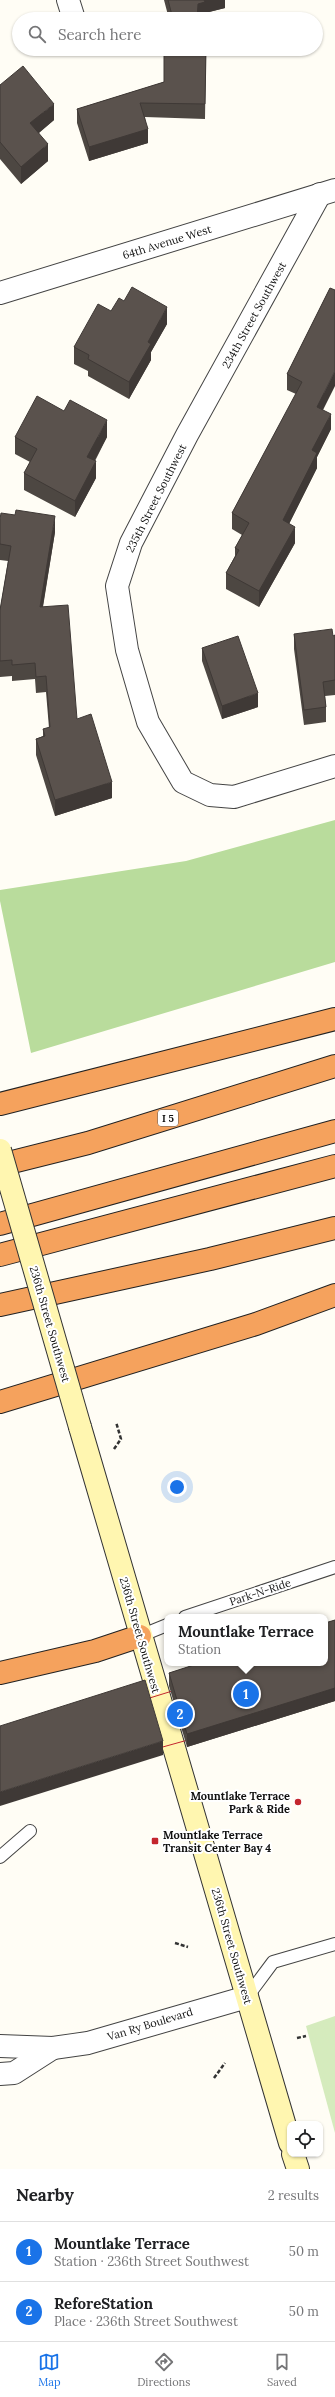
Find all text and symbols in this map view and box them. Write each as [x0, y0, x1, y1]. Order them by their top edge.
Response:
search box [12, 12, 323, 56]
icon: search [26, 23, 48, 45]
text: Search here [58, 25, 141, 44]
street label: 64th Avenue West [121, 222, 214, 262]
street label: 234th Street Southwest [219, 259, 289, 371]
street label: 235th Street Southwest [123, 441, 190, 555]
road number: I 5 [158, 1110, 178, 1126]
street label: 236th Street Southwest [27, 1264, 73, 1384]
your location [167, 1477, 187, 1497]
street label: 236th Street Southwest [117, 1575, 163, 1695]
street label: Park-N-Ride [227, 1575, 293, 1609]
popup [164, 1614, 328, 1666]
text: Mountlake Terrace [178, 1622, 314, 1641]
text: Station [178, 1641, 221, 1658]
pin: 1 [233, 1679, 259, 1709]
pin: 2 [167, 1699, 193, 1729]
place label: Mountlake Terrace Park & Ride [190, 1789, 290, 1816]
marker: Mountlake Terrace Park & Ride [293, 1797, 303, 1807]
place label: Mountlake Terrace Transit Center Bay 4 [163, 1828, 271, 1855]
marker: Mountlake Terrace Transit Center Bay 4 [150, 1836, 160, 1846]
street label: 236th Street Southwest [209, 1886, 255, 2006]
street label: Van Ry Boulevard [105, 2004, 195, 2044]
map controls [287, 2121, 323, 2157]
button: locate [287, 2121, 323, 2157]
text: Nearby [16, 2184, 74, 2206]
text: 2 results [268, 2187, 319, 2204]
text: Mountlake Terrace [54, 2234, 190, 2253]
text: 1 [26, 2243, 32, 2260]
text: 50 m [289, 2243, 319, 2260]
text: Station · 236th Street Southwest [54, 2253, 249, 2270]
text: ReforeStation [54, 2294, 153, 2313]
text: 2 [26, 2303, 32, 2320]
text: 50 m [289, 2303, 319, 2320]
text: Place · 236th Street Southwest [54, 2313, 238, 2330]
tab: Map [38, 2351, 61, 2389]
tab: Directions [137, 2351, 190, 2389]
tab: Saved [267, 2351, 297, 2389]

